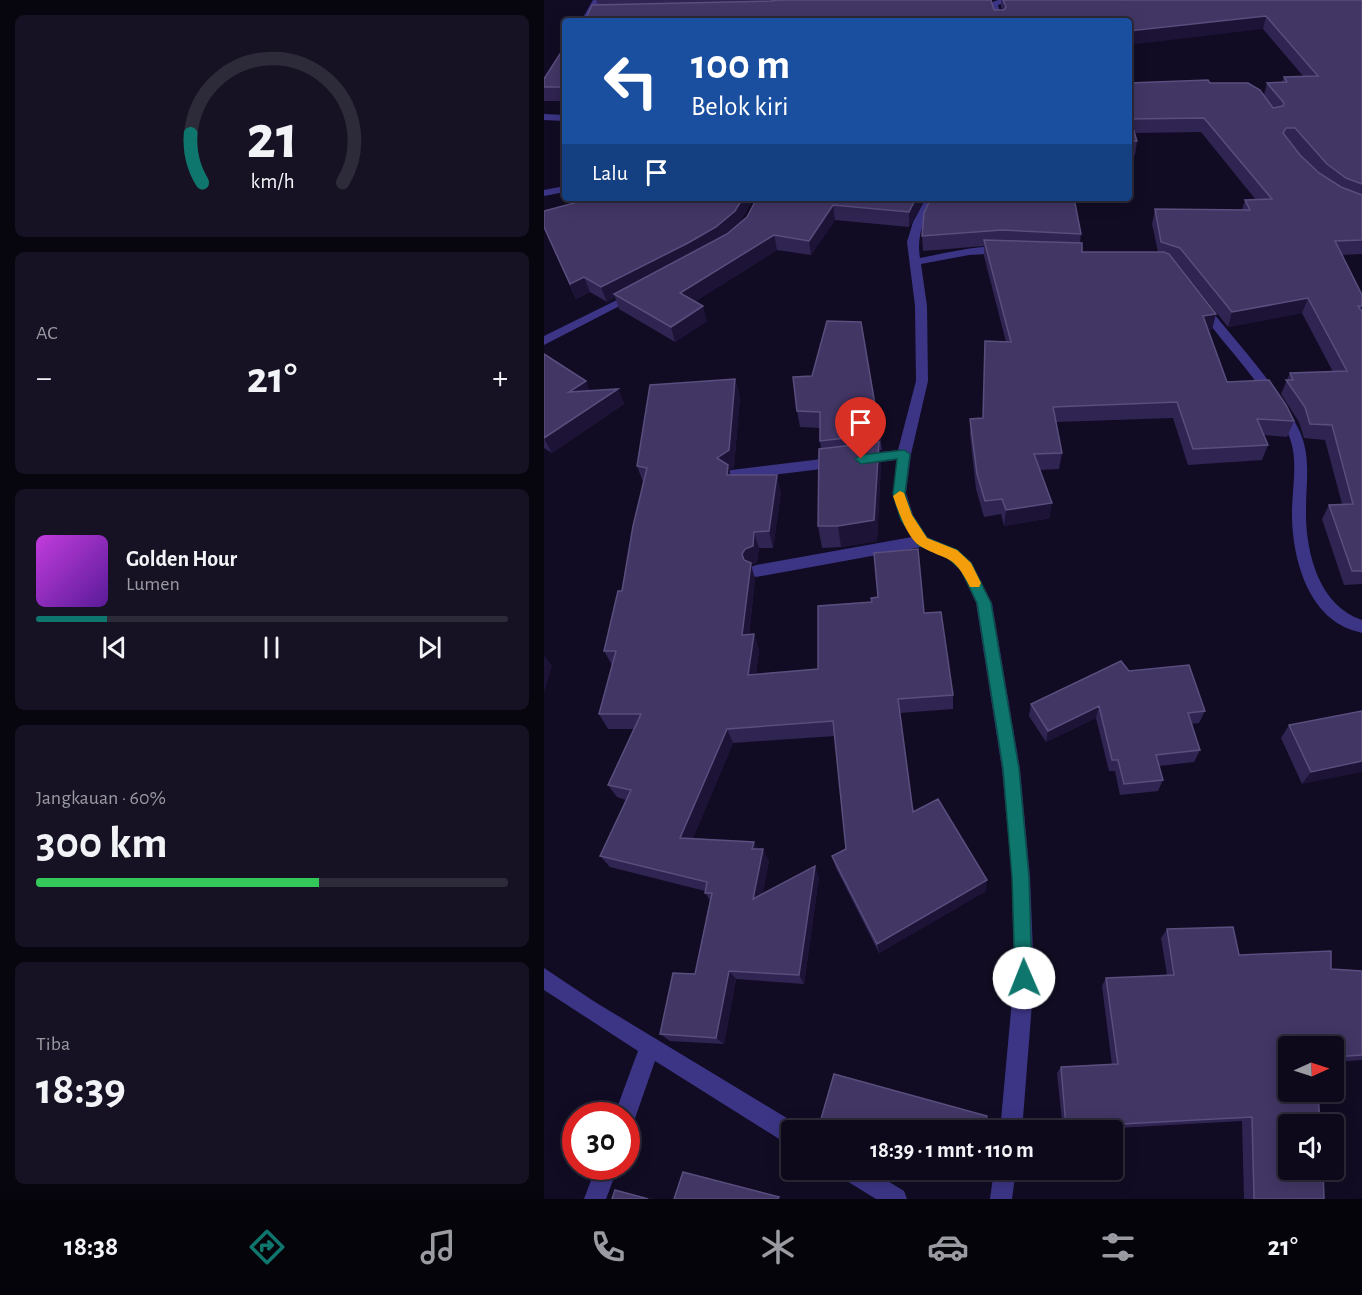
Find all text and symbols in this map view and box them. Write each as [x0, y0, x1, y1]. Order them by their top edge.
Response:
icon: left [592, 42, 670, 120]
text: 100 m [691, 44, 790, 86]
text: Belok kiri [691, 93, 788, 120]
text: 21 [246, 107, 298, 169]
icon: arrive [640, 156, 673, 189]
text: Lalu [592, 162, 628, 184]
text: km/h [250, 171, 294, 192]
text: AC [36, 323, 58, 343]
text: 21° [247, 356, 297, 401]
text: − [36, 362, 52, 395]
text: + [492, 362, 508, 395]
pin [835, 397, 886, 459]
icon: arrive [844, 406, 877, 439]
text: Golden Hour [126, 548, 237, 570]
text: Lumen [126, 574, 180, 594]
icon: previous [98, 631, 131, 664]
icon: pause [255, 631, 288, 664]
icon: next [413, 631, 446, 664]
text: Jangkauan · 60% [36, 788, 166, 808]
text: 300 km [36, 821, 168, 866]
position arrow [992, 946, 1056, 1010]
text: Tiba [36, 1034, 70, 1054]
north arrow [1278, 1036, 1344, 1102]
map controls [1278, 1036, 1344, 1180]
text: 18:39 [36, 1067, 126, 1112]
speed limit sign: 30 [562, 1102, 640, 1180]
button: sound [1278, 1114, 1344, 1180]
text: 18:39 · 1 mnt · 110 m [870, 1139, 1034, 1161]
icon: directions [246, 1226, 288, 1268]
icon: music [417, 1226, 459, 1268]
icon: phone [587, 1226, 629, 1268]
icon: climate [757, 1226, 799, 1268]
icon: car [927, 1226, 969, 1268]
icon: filters [1097, 1226, 1139, 1268]
text: 18:38 [64, 1233, 118, 1260]
text: 21° [1267, 1233, 1298, 1260]

